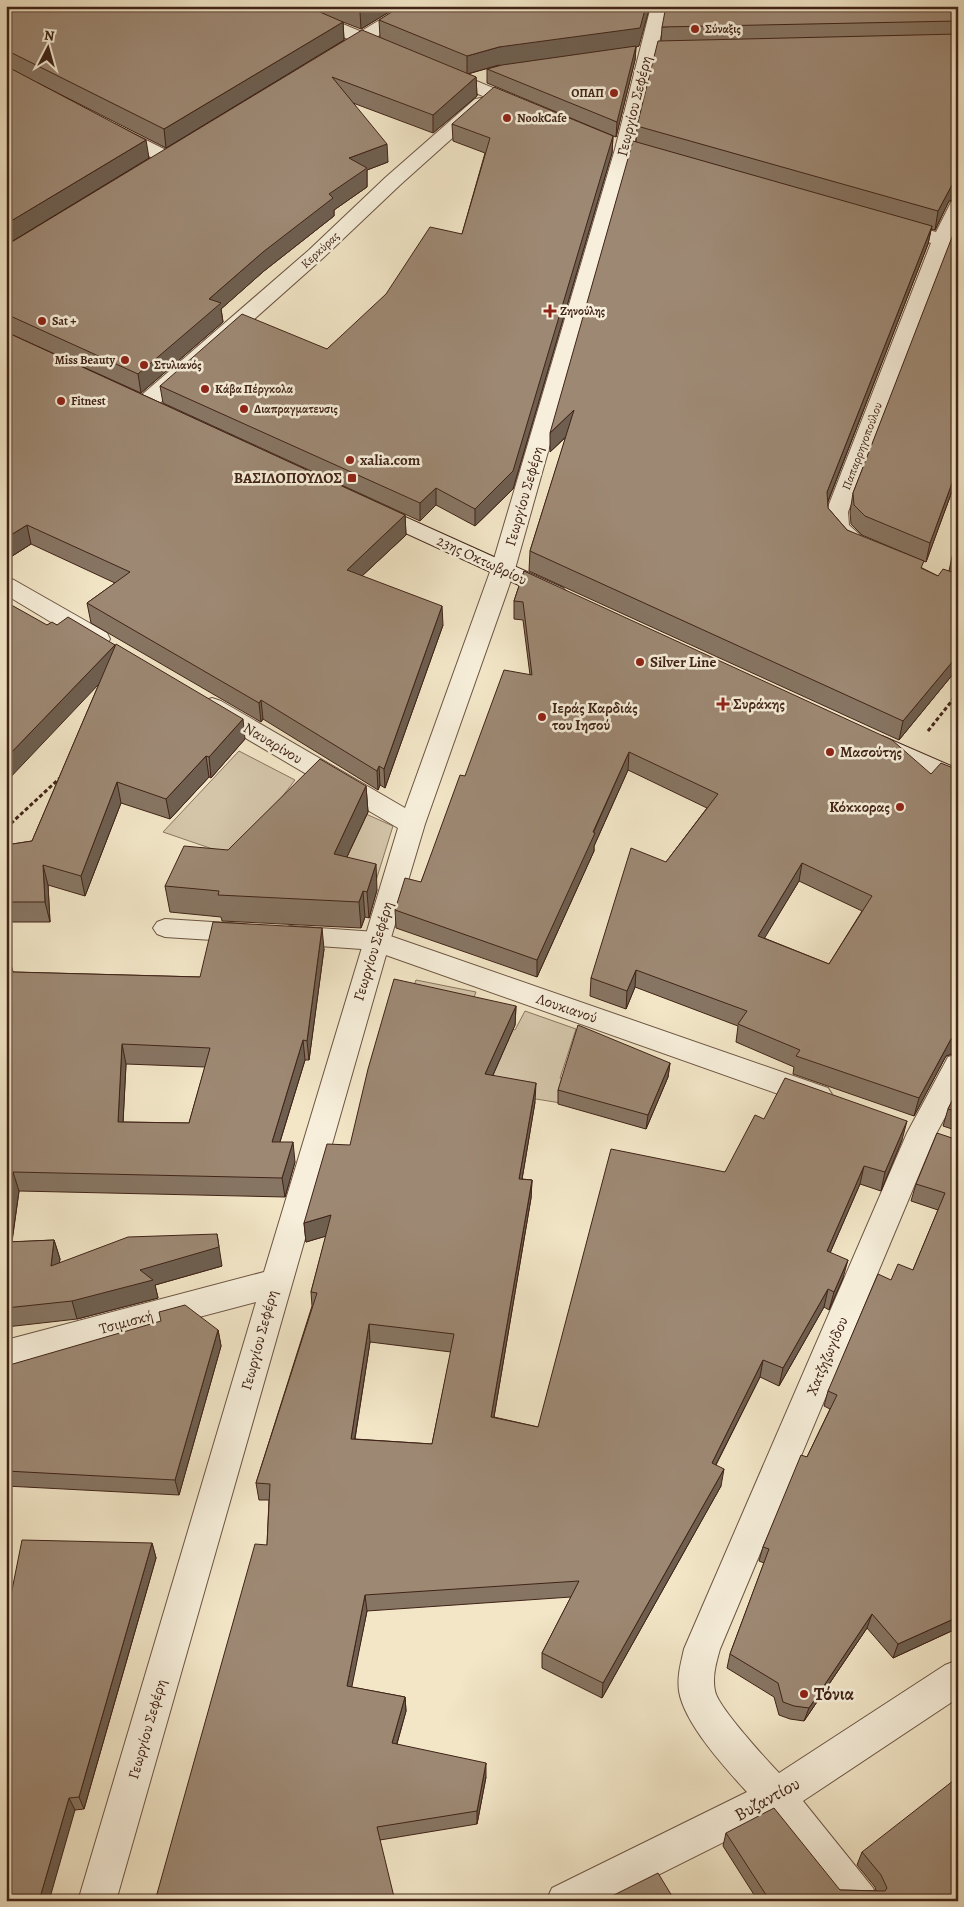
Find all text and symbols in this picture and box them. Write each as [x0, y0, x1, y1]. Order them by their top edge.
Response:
place label: Σύναξις [705, 21, 741, 37]
north arrow [22, 22, 72, 72]
marker: Σύναξις [689, 23, 701, 35]
text: N [43, 26, 55, 46]
street label: Γεωργίου Σεφέρη [612, 54, 656, 158]
place label: ΟΠΑΠ [571, 85, 604, 101]
marker: ΟΠΑΠ [608, 87, 620, 99]
place label: NookCafe [517, 110, 567, 126]
marker: NookCafe [501, 112, 513, 124]
street label: Κερκύρας [297, 228, 343, 272]
place label: Ζηνούλης [560, 303, 605, 319]
marker: Ζηνούλης [544, 305, 556, 317]
place label: Sat + [52, 313, 76, 329]
marker: Sat + [36, 315, 48, 327]
place label: Miss Beauty [55, 352, 115, 368]
marker: Miss Beauty [119, 354, 131, 366]
place label: Στυλιανός [154, 357, 202, 373]
marker: Στυλιανός [138, 359, 150, 371]
place label: Κάβα Πέργκολα [215, 381, 294, 397]
marker: Κάβα Πέργκολα [199, 383, 211, 395]
place label: Fitnest [71, 393, 106, 409]
marker: Fitnest [55, 395, 67, 407]
street label: Παπαρρηγοπούλου [838, 400, 886, 492]
place label: Διαπραγματευσις [254, 401, 338, 417]
marker: Διαπραγματευσις [238, 403, 250, 415]
street label: Γεωργίου Σεφέρη [500, 444, 548, 548]
place label: xalia.com [360, 450, 421, 470]
marker: xalia.com [344, 454, 356, 466]
place label: ΒΑΣΙΛΟΠΟΥΛΟΣ [234, 468, 342, 488]
marker: ΒΑΣΙΛΟΠΟΥΛΟΣ [346, 472, 358, 484]
street label: 23ης Οκτωβρίου [434, 530, 530, 590]
place label: Silver Line [650, 652, 717, 672]
marker: Silver Line [634, 656, 646, 668]
place label: Συράκης [733, 694, 785, 714]
place label: Ιεράς Καρδιάς του Ιησού [551, 698, 638, 735]
marker: Συράκης [717, 698, 729, 710]
marker: Ιεράς Καρδιάς του Ιησού [536, 711, 548, 723]
street label: Ναυαρίνου [240, 718, 306, 769]
place label: Μασούτης [840, 742, 902, 762]
marker: Μασούτης [824, 746, 836, 758]
place label: Κόκκορας [829, 797, 890, 817]
marker: Κόκκορας [894, 801, 906, 813]
street label: Γεωργίου Σεφέρη [348, 899, 398, 1003]
street label: Λουκιανού [533, 988, 600, 1028]
street label: Γεωργίου Σεφέρη [236, 1288, 282, 1392]
street label: Τσιμισκή [97, 1305, 155, 1339]
street label: Χατζηζωγίδου [801, 1313, 853, 1399]
street label: Γεωργίου Σεφέρη [123, 1677, 171, 1781]
place label: Τόνια [814, 1682, 855, 1706]
marker: Τόνια [798, 1688, 810, 1700]
street label: Βυζαντίου [730, 1771, 804, 1827]

